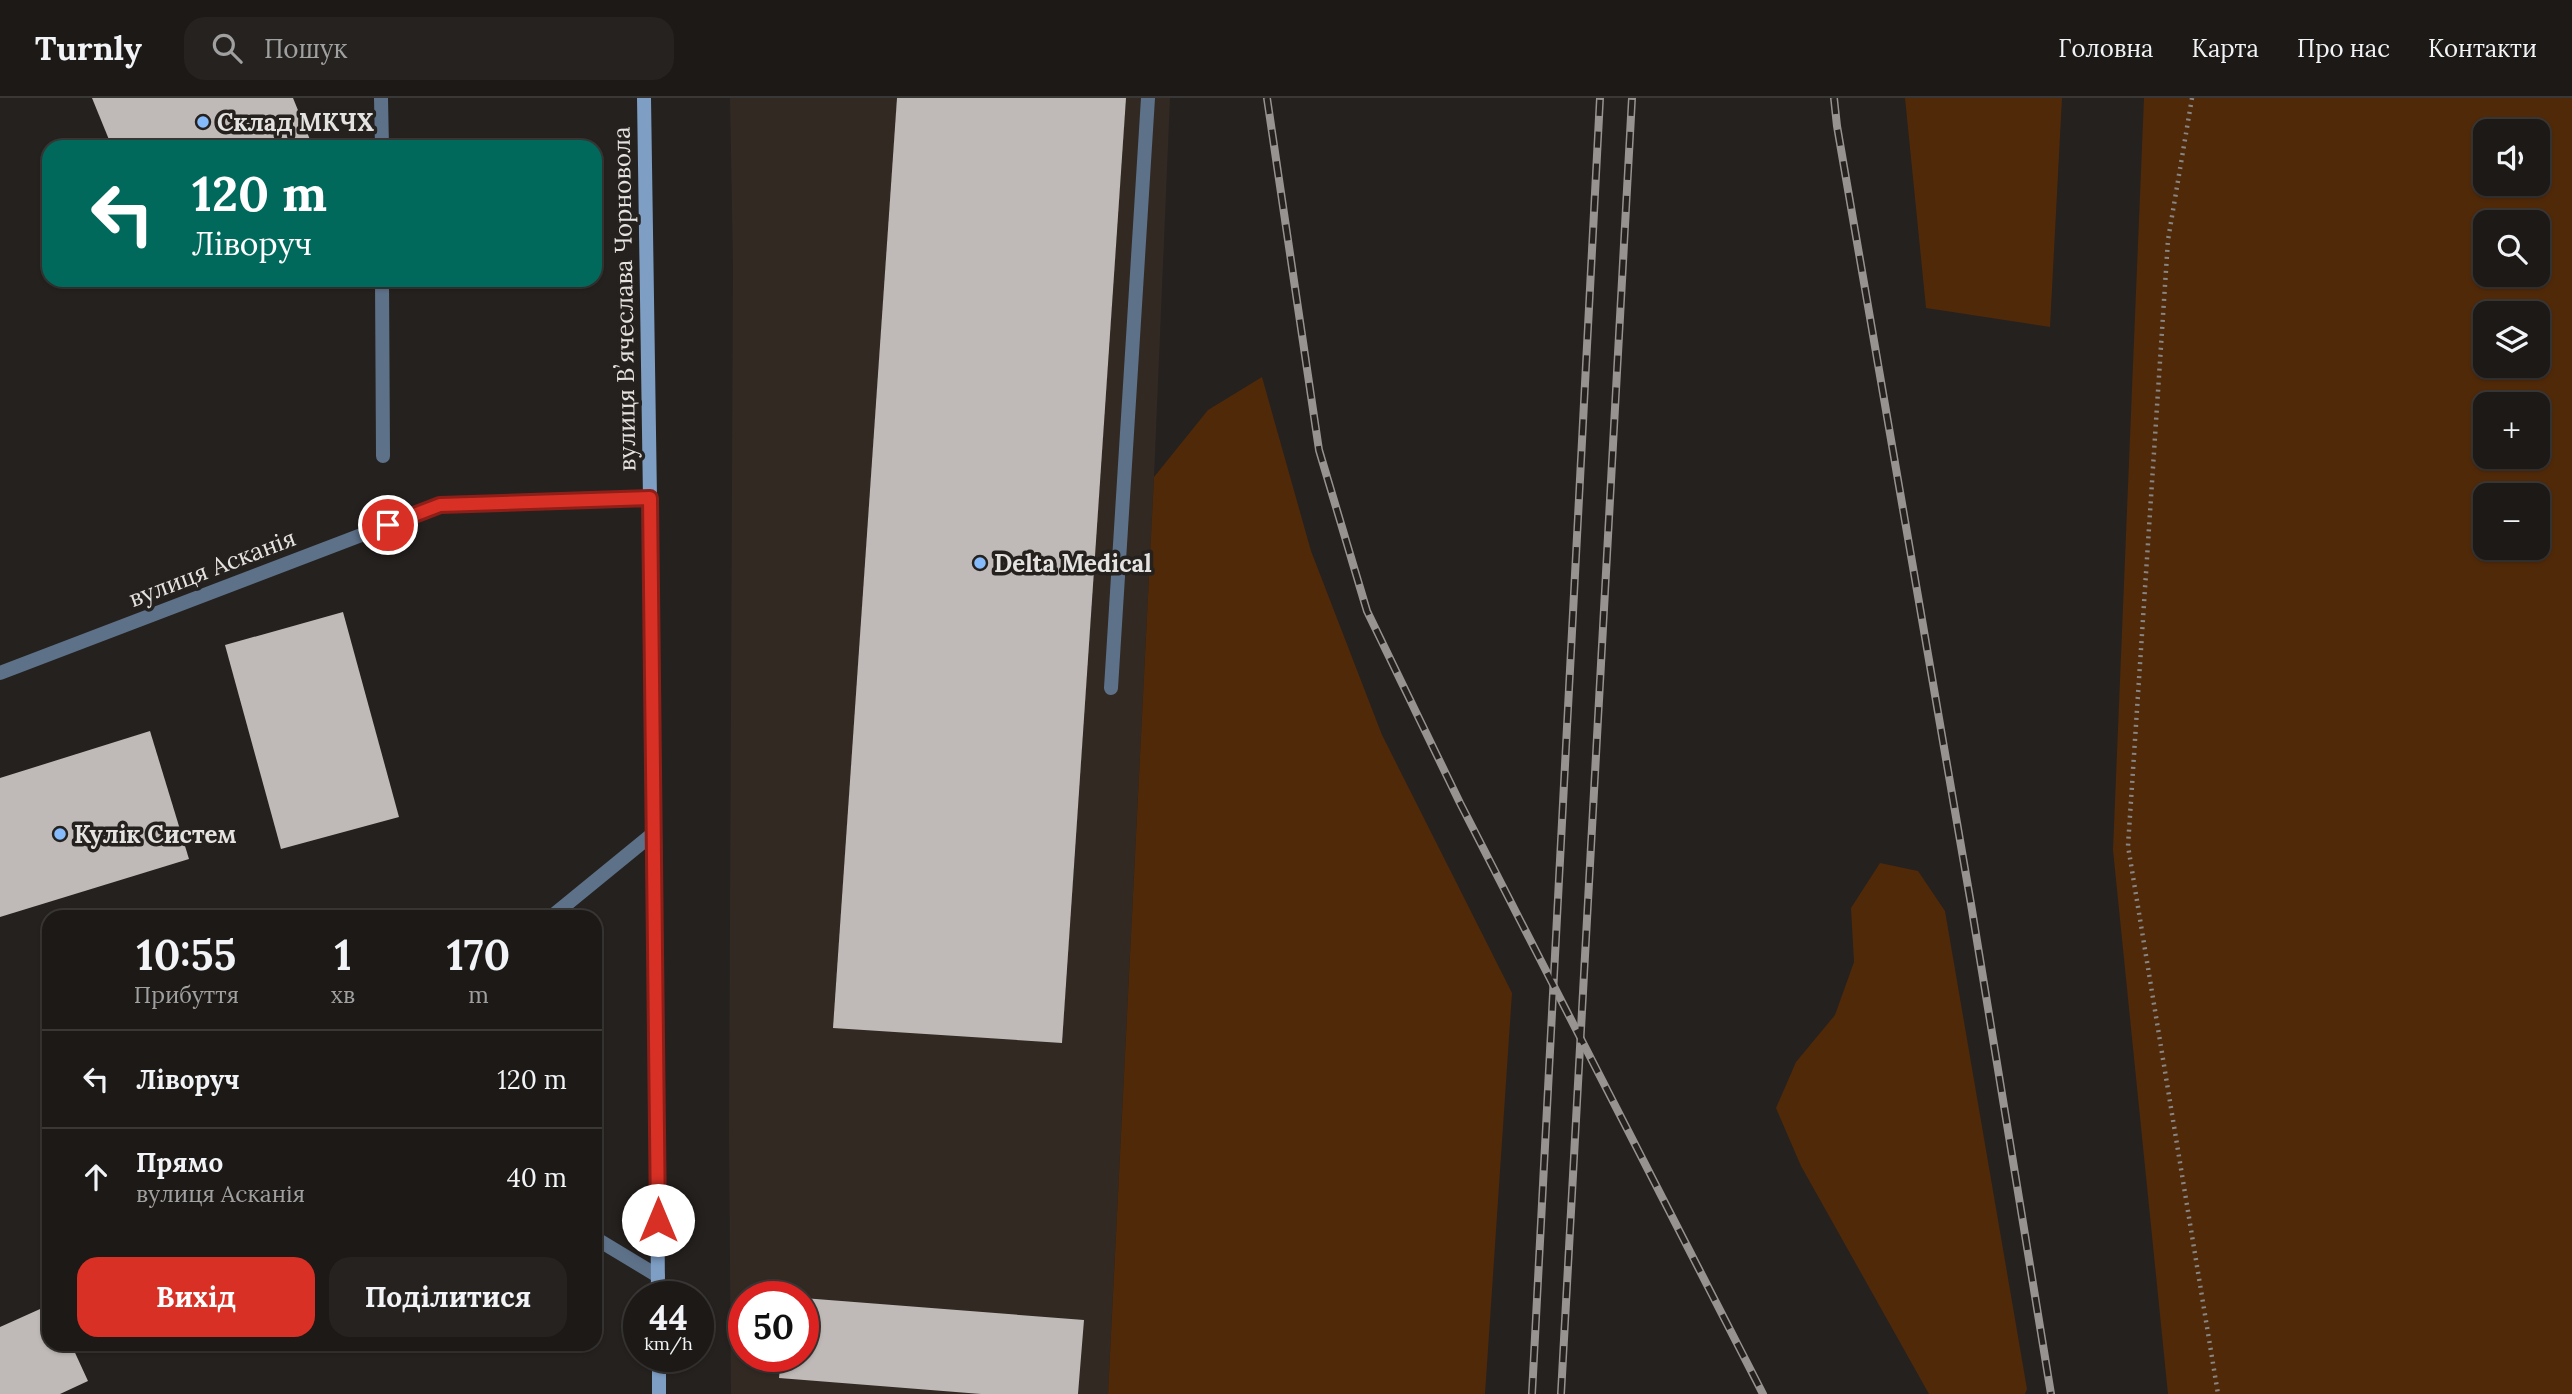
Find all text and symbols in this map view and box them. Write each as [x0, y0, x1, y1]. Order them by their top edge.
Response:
search box [184, 17, 674, 80]
text: Turnly [35, 27, 142, 69]
icon: search [208, 29, 246, 67]
text: Пошук [264, 32, 348, 65]
text: Головна [2058, 33, 2154, 64]
text: Карта [2192, 33, 2259, 64]
text: Про нас [2297, 33, 2390, 64]
text: Контакти [2428, 33, 2537, 64]
place label: Склад МКЧХ [217, 107, 374, 138]
marker: Склад МКЧХ [195, 114, 211, 130]
map controls [2473, 119, 2550, 560]
button: sound [2473, 119, 2550, 196]
street label: вулиця Вʼячеслава Чорновола [605, 126, 643, 472]
text: 120 m [192, 162, 327, 224]
icon: left [77, 168, 168, 259]
button: search [2473, 210, 2550, 287]
text: Ліворуч [192, 223, 312, 264]
button: layers [2473, 301, 2550, 378]
button: + [2473, 392, 2550, 469]
button: − [2473, 483, 2550, 560]
pin [358, 495, 418, 555]
icon: arrive [369, 506, 407, 544]
street label: вулиця Асканія [124, 522, 300, 614]
place label: Delta Medical [994, 548, 1152, 579]
marker: Delta Medical [972, 555, 988, 571]
place label: Кулік Систем [74, 819, 237, 850]
marker: Кулік Систем [52, 826, 68, 842]
text: 10:55 [137, 928, 236, 982]
text: 1 [334, 928, 351, 982]
text: 170 [447, 928, 510, 982]
text: Прибуття [134, 980, 239, 1009]
text: хв [331, 980, 355, 1009]
text: m [468, 980, 489, 1009]
icon: left [77, 1060, 115, 1098]
text: Ліворуч [136, 1063, 240, 1096]
text: 120 m [497, 1063, 567, 1096]
text: Прямо [136, 1146, 223, 1179]
icon: ahead [77, 1158, 115, 1196]
text: 40 m [507, 1161, 567, 1194]
text: вулиця Асканія [136, 1179, 305, 1208]
position arrow [621, 1183, 695, 1257]
button: Вихід [77, 1257, 315, 1337]
button: Поділитися [329, 1257, 567, 1337]
speed limit sign: 50 [728, 1281, 819, 1372]
text: 44 [649, 1295, 688, 1340]
text: km/h [644, 1332, 693, 1355]

